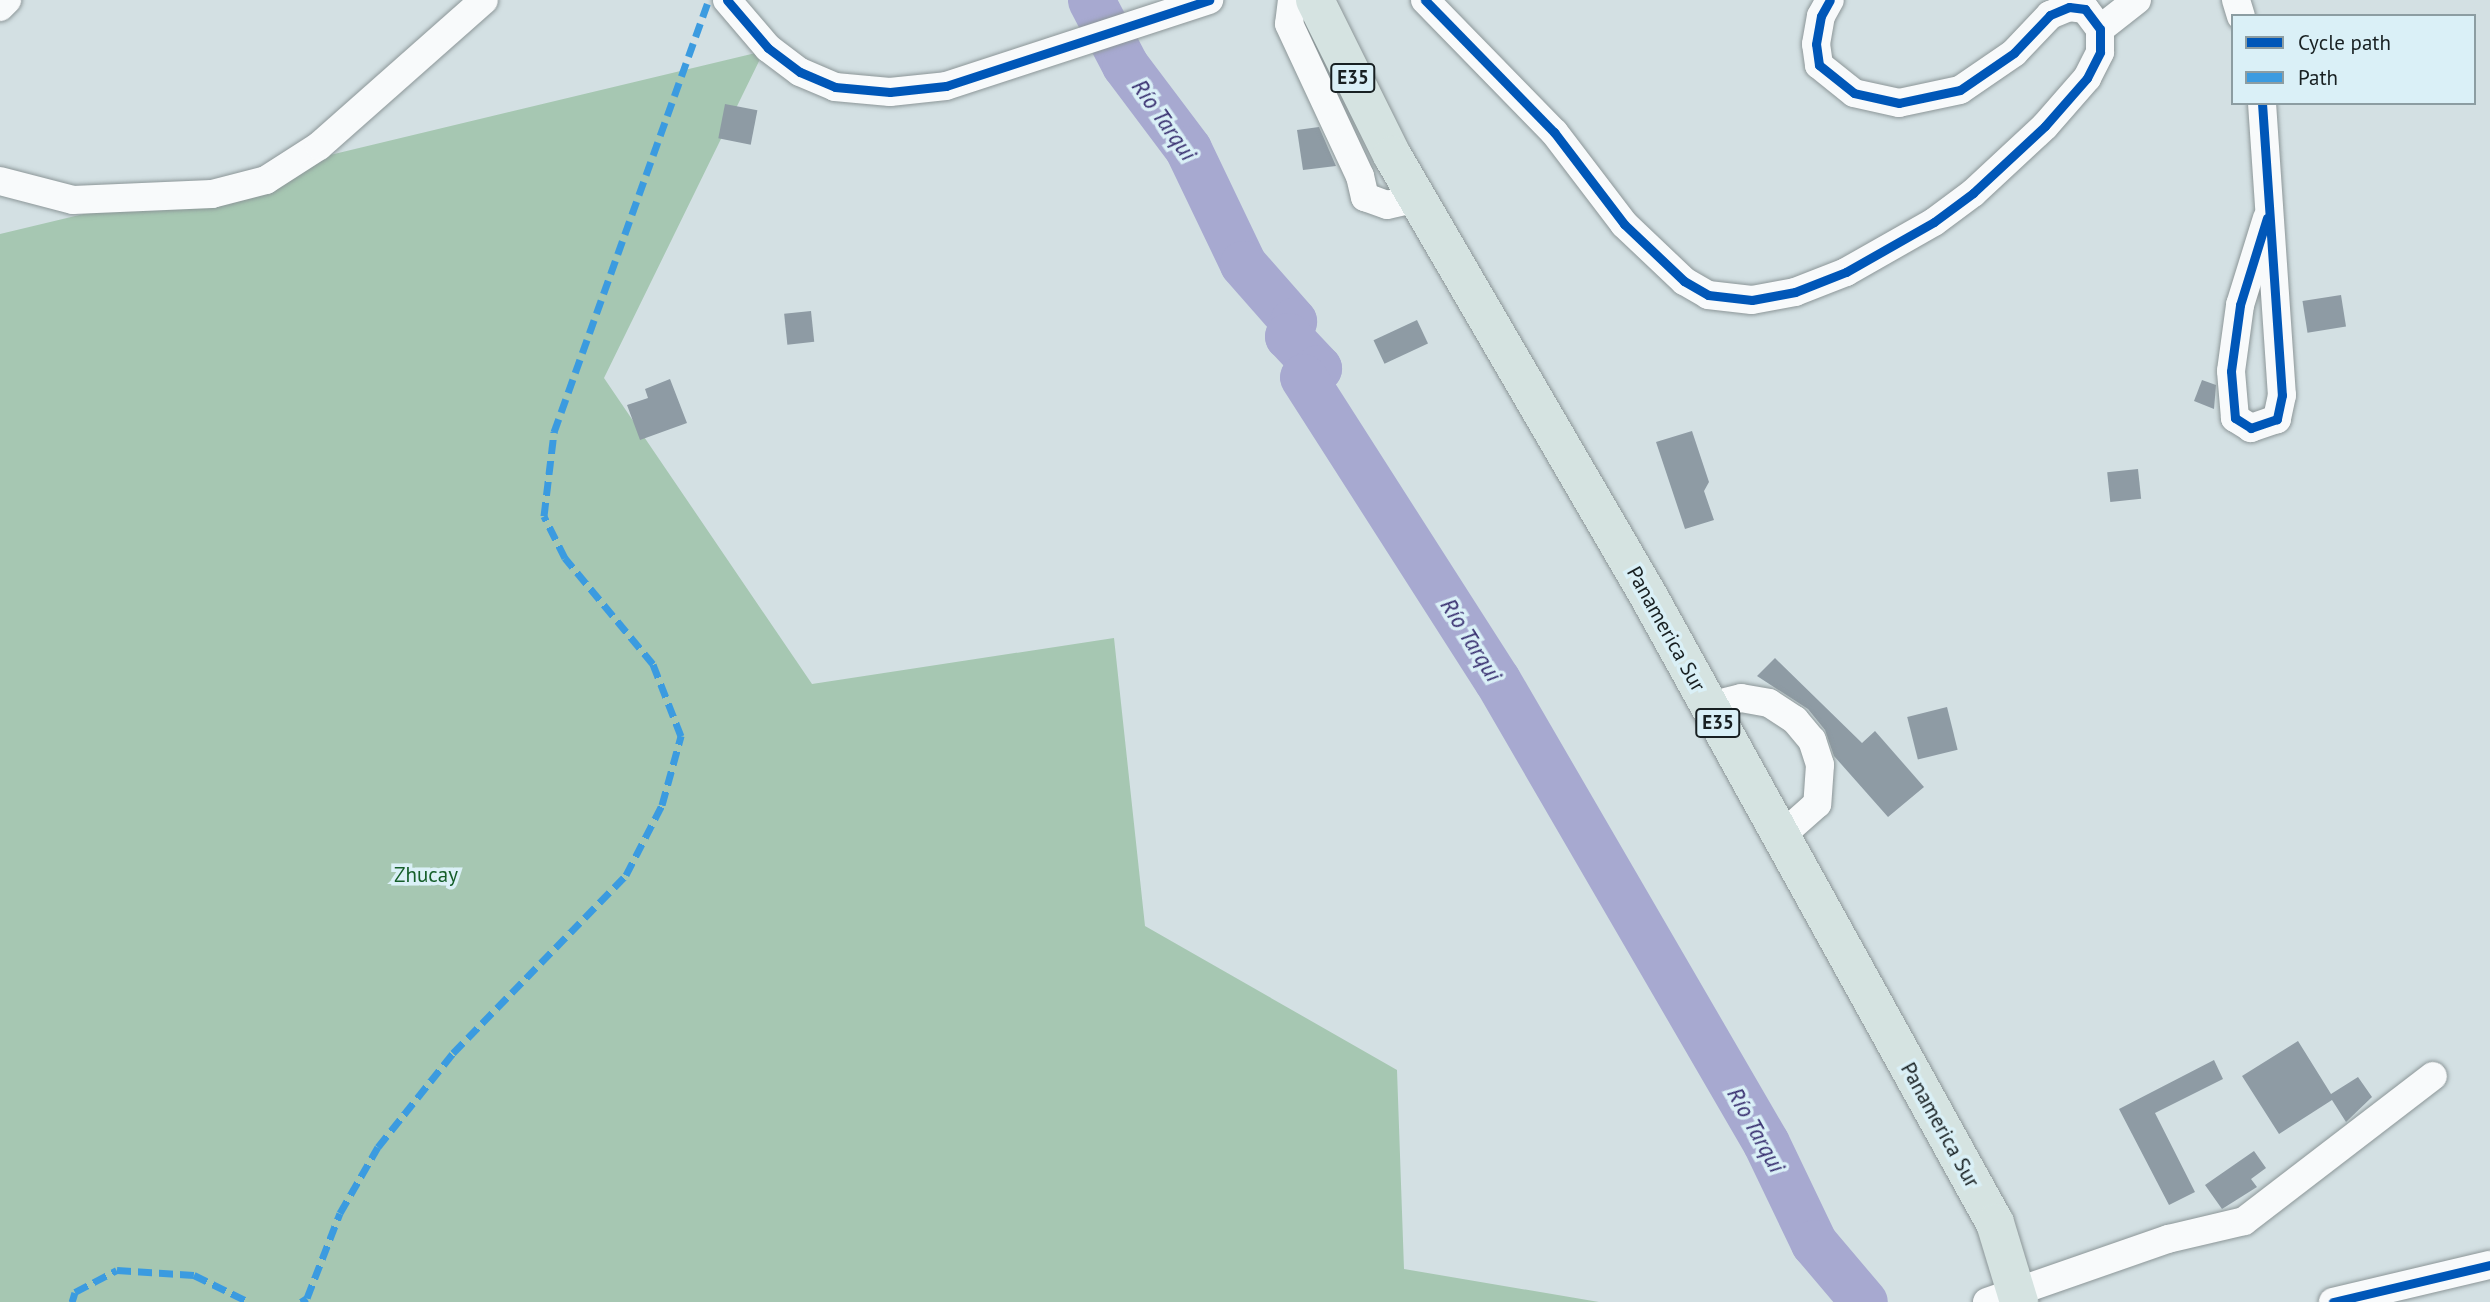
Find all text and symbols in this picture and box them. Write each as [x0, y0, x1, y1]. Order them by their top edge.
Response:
legend [2231, 14, 2476, 105]
text: Cycle path [2298, 29, 2391, 56]
road number: E35 [1330, 62, 1376, 94]
text: Path [2298, 64, 2338, 91]
water label: Río Tarqui [1126, 74, 1202, 166]
street label: Panamerica Sur [1621, 562, 1711, 696]
water label: Río Tarqui [1434, 593, 1508, 687]
road number: E35 [1695, 708, 1741, 738]
park label: Zhucay [394, 862, 458, 888]
street label: Panamerica Sur [1895, 1058, 1985, 1192]
water label: Río Tarqui [1721, 1082, 1791, 1178]

